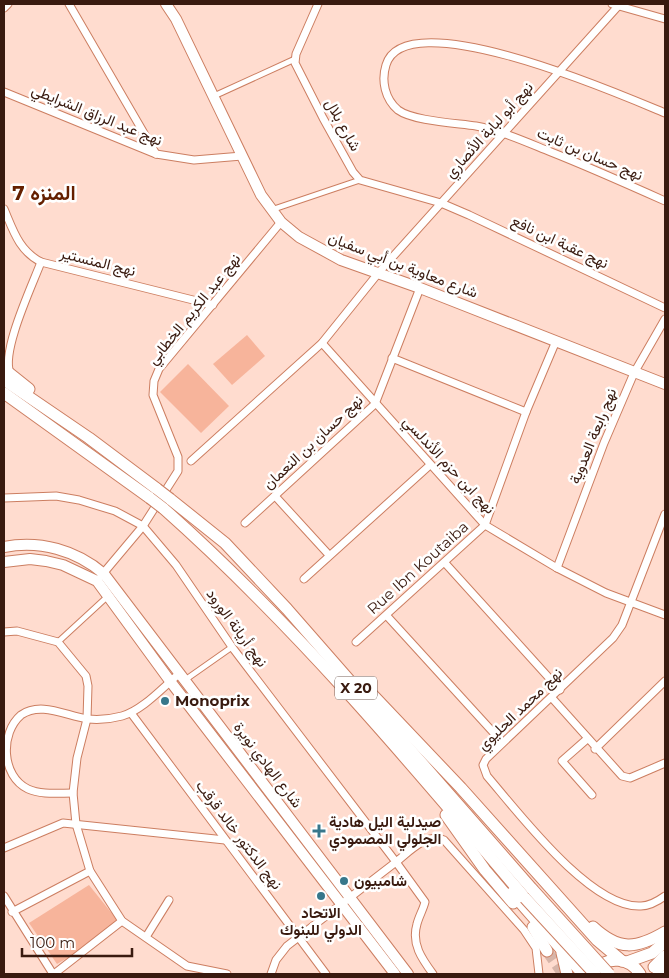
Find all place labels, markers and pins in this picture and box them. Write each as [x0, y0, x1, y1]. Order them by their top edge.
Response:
place label: Monoprix [175, 691, 250, 710]
marker: Monoprix [159, 695, 171, 707]
place label: صيدلية اليل هادية الجلولي المصمودي [329, 812, 442, 852]
marker: صيدلية اليل هادية الجلولي المصمودي [313, 825, 325, 837]
place label: شامبيون [354, 871, 407, 890]
marker: شامبيون [338, 875, 350, 887]
marker: الاتحاد الدولي للبنوك [315, 890, 327, 902]
place label: الاتحاد الدولي للبنوك [280, 903, 362, 943]

